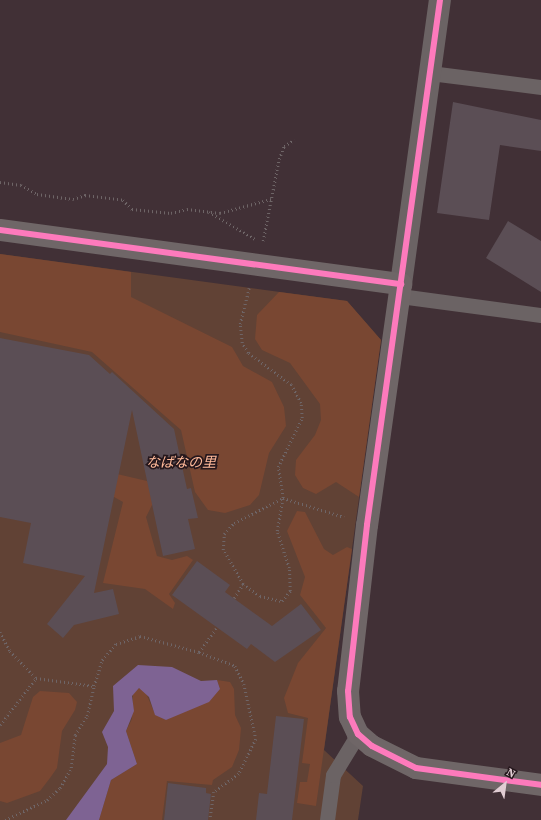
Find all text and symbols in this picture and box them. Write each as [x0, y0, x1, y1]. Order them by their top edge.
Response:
park label: なばなの里 [146, 454, 216, 470]
north arrow [485, 764, 525, 804]
text: N [504, 765, 518, 782]

